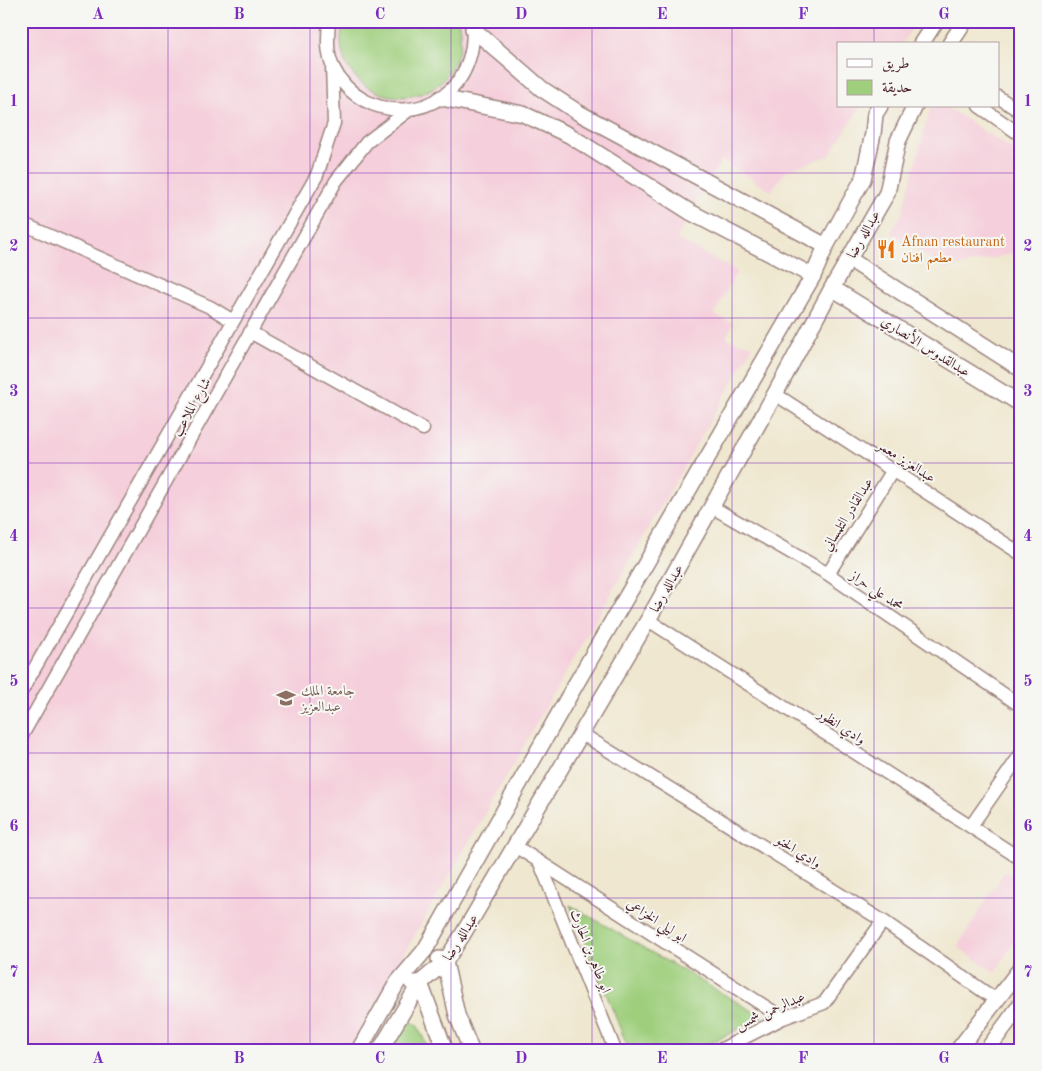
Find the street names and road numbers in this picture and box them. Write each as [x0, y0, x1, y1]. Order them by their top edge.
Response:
street label: عبدالله رضا [845, 208, 884, 261]
street label: عبدالقدوس الأنصاري [876, 311, 974, 383]
street label: شارع الملاعب [170, 376, 217, 441]
street label: عبدالعزيز معمر [873, 437, 938, 486]
street label: عبدالقادر التلمساني [820, 475, 879, 556]
street label: عبدالله رضا [648, 562, 687, 615]
street label: محمد علي حراز [843, 567, 905, 618]
street label: وادي انظور [811, 705, 868, 751]
street label: وادي الحنو [770, 832, 823, 874]
street label: ابو ليلي الخزاعي [621, 896, 689, 949]
street label: ابو طاهر بن الحارث [566, 908, 613, 995]
street label: عبدالله رضا [441, 912, 482, 964]
street label: عبدالرحمن شمس [733, 988, 808, 1034]

